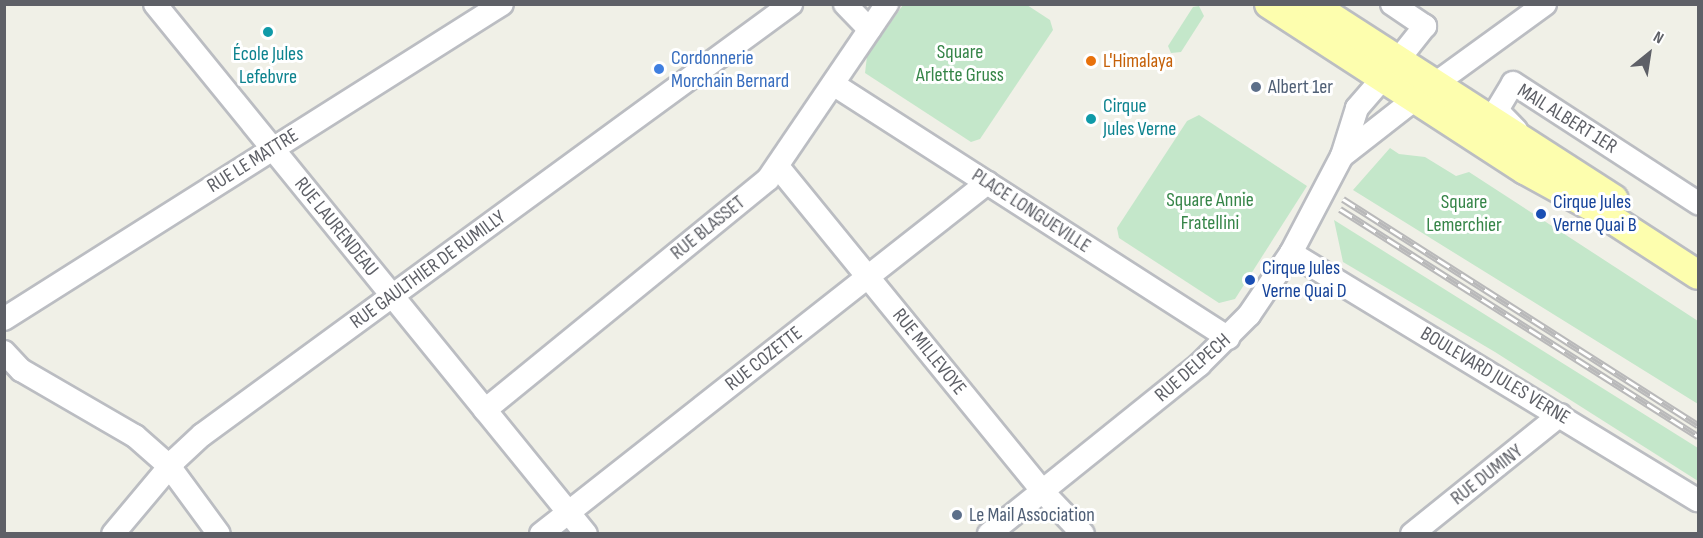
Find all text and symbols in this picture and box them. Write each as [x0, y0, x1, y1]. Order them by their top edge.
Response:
north arrow [1619, 24, 1679, 84]
marker: École Jules Lefebvre [261, 25, 275, 39]
text: N [1650, 28, 1667, 48]
park label: Square Arlette Gruss [916, 40, 1004, 87]
place label: École Jules Lefebvre [233, 42, 303, 89]
place label: Cordonnerie Morchain Bernard [671, 46, 789, 93]
place label: L'Himalaya [1103, 49, 1173, 73]
marker: L'Himalaya [1084, 54, 1098, 68]
marker: Cordonnerie Morchain Bernard [652, 62, 666, 76]
place label: Albert 1er [1268, 75, 1333, 99]
street label: MAIL ALBERT 1ER [1513, 79, 1621, 159]
marker: Albert 1er [1249, 80, 1263, 94]
place label: Cirque Jules Verne [1103, 95, 1176, 142]
marker: Cirque Jules Verne [1084, 112, 1098, 126]
street label: RUE LE MATTRE [203, 124, 303, 198]
street label: PLACE LONGUEVILLE [967, 164, 1095, 258]
street label: RUE LAURENDEAU [289, 173, 383, 281]
park label: Square Annie Fratellini [1166, 188, 1254, 235]
place label: Cirque Jules Verne Quai B [1553, 190, 1637, 237]
street label: RUE BLASSET [666, 191, 750, 265]
park label: Square Lemerchier [1426, 191, 1502, 238]
street label: RUE GAULTHIER DE RUMILLY [346, 206, 510, 334]
marker: Cirque Jules Verne Quai B [1534, 207, 1548, 221]
place label: Cirque Jules Verne Quai D [1262, 256, 1347, 303]
marker: Cirque Jules Verne Quai D [1243, 273, 1257, 287]
street label: RUE MILLEVOYE [887, 304, 971, 400]
street label: RUE COZETTE [721, 322, 807, 396]
street label: BOULEVARD JULES VERNE [1416, 322, 1574, 430]
street label: RUE DELPECH [1150, 329, 1236, 407]
street label: RUE DUMINY [1446, 439, 1528, 511]
place label: Le Mail Association [969, 503, 1095, 527]
marker: Le Mail Association [950, 508, 964, 522]

